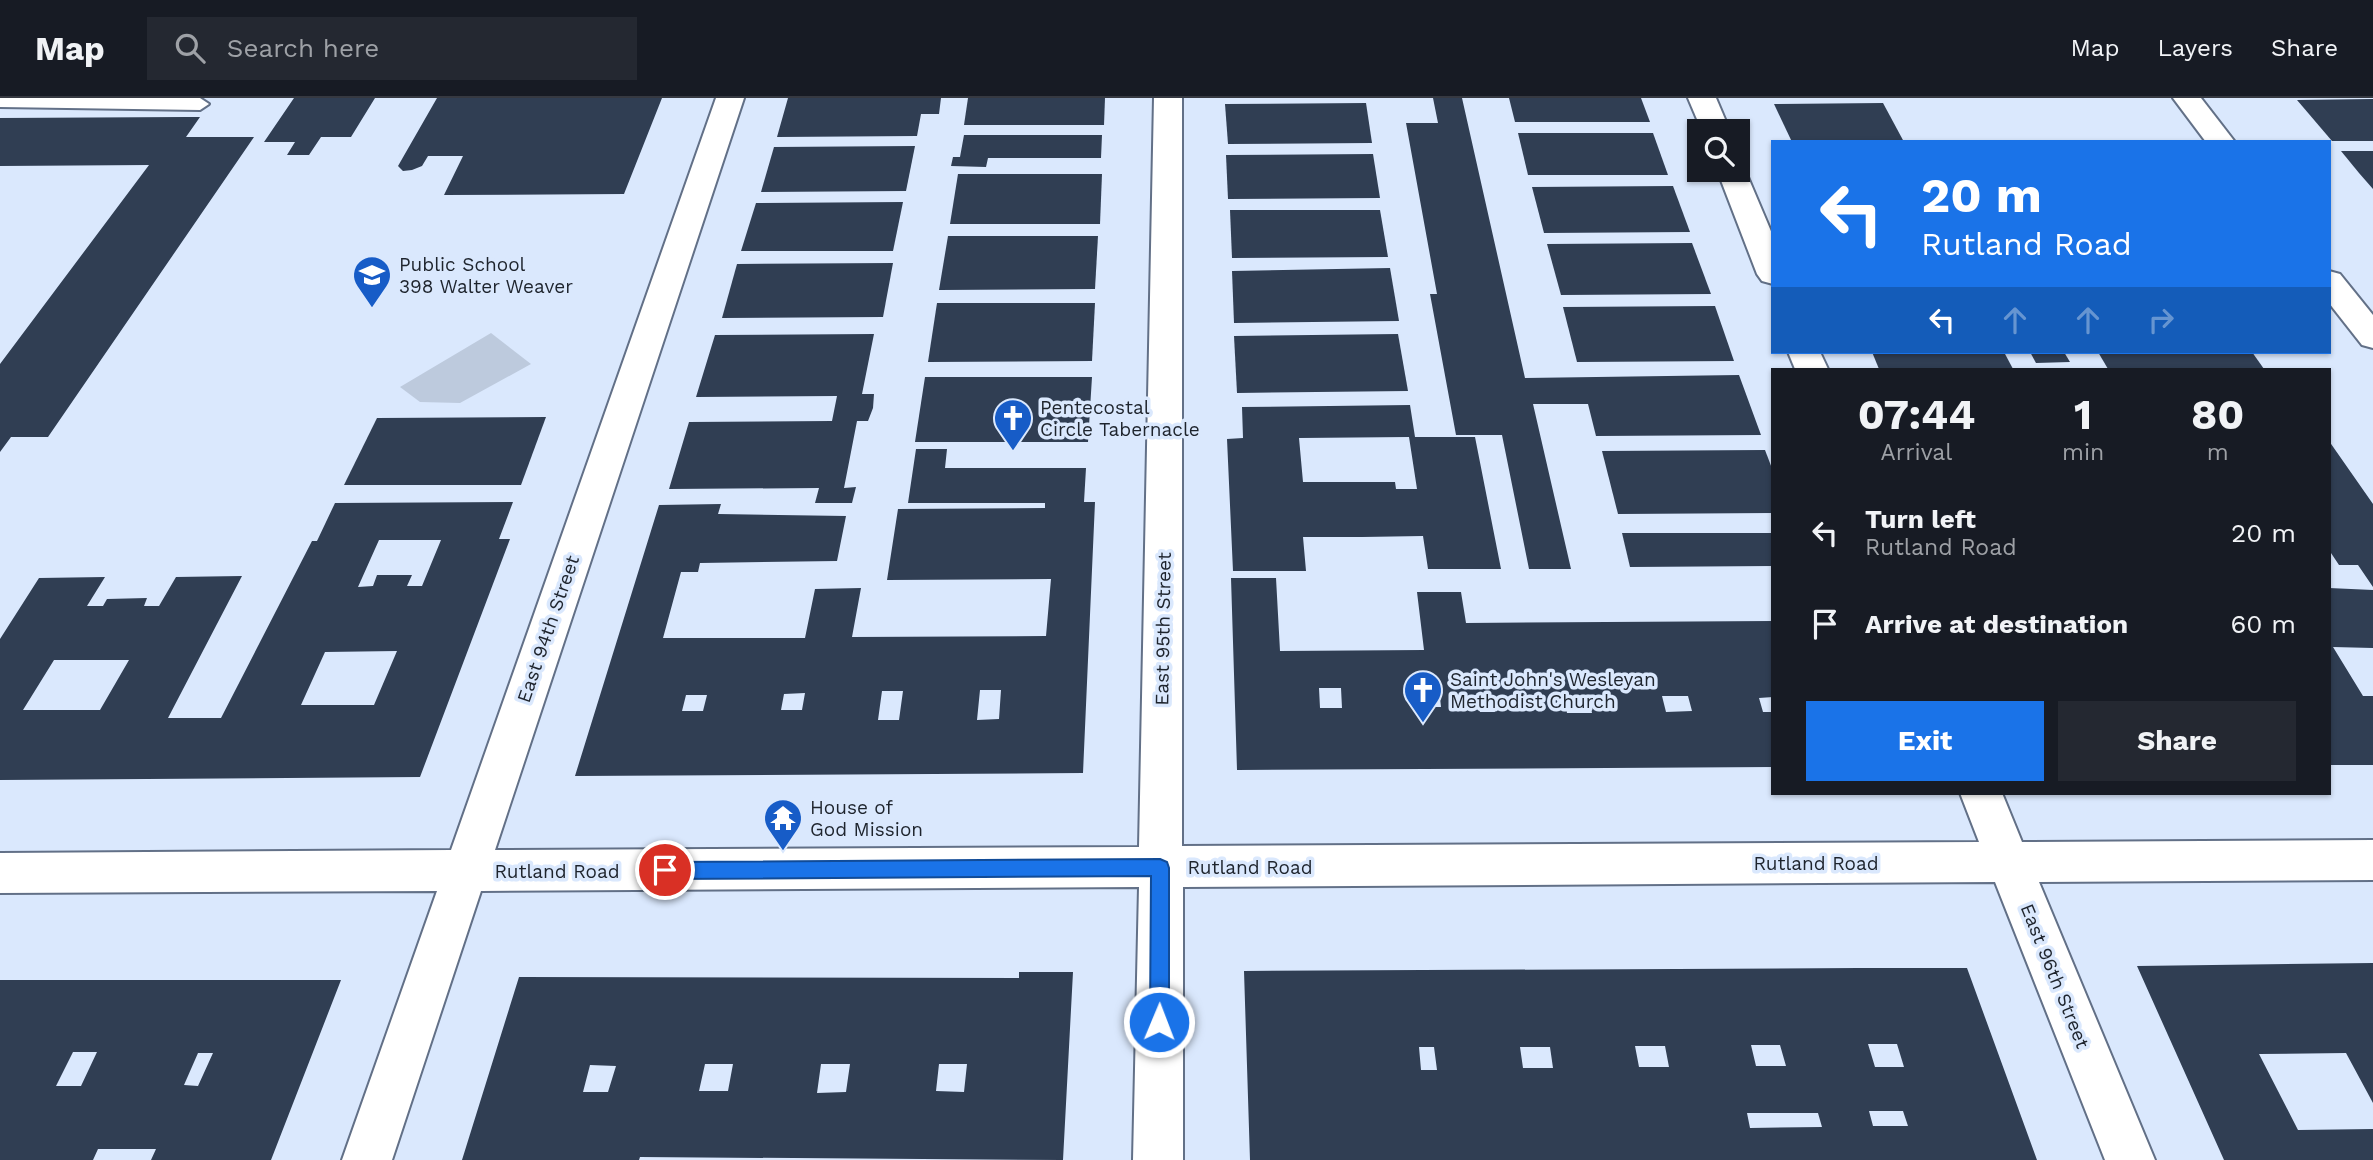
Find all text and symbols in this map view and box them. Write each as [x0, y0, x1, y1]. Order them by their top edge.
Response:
search box [147, 17, 637, 80]
text: Map [35, 29, 105, 68]
icon: search [171, 29, 209, 67]
text: Search here [227, 33, 379, 63]
text: Map [2071, 34, 2119, 62]
text: Layers [2157, 34, 2233, 62]
text: Share [2271, 34, 2338, 62]
map controls [1687, 119, 1750, 182]
button: search [1687, 119, 1750, 182]
text: 20 m [1921, 166, 2042, 224]
icon: left [1806, 168, 1897, 259]
text: Rutland Road [1921, 225, 2132, 263]
place label: Public School 398 Walter Weaver [399, 253, 573, 298]
school or university icon: Public School 398 Walter Weaver [351, 254, 393, 309]
icon: left [1923, 301, 1961, 339]
icon: ahead [1996, 301, 2034, 339]
icon: ahead [2069, 301, 2107, 339]
icon: right [2142, 301, 2180, 339]
text: 07:44 [1858, 390, 1975, 439]
text: 1 [2074, 390, 2092, 439]
text: 80 [2191, 390, 2244, 439]
place label: Pentecostal Circle Tabernacle [1040, 396, 1200, 441]
church icon: Pentecostal Circle Tabernacle [992, 397, 1034, 452]
text: Arrival [1881, 439, 1952, 466]
text: min [2062, 439, 2104, 466]
text: m [2207, 439, 2229, 466]
text: Turn left [1865, 504, 1976, 534]
icon: left [1806, 514, 1844, 552]
text: 20 m [2231, 518, 2296, 548]
text: Rutland Road [1865, 534, 2017, 561]
street label: East 94th Street [512, 552, 584, 706]
street label: East 95th Street [1150, 552, 1176, 706]
icon: arrive [1806, 605, 1844, 643]
text: Arrive at destination [1865, 609, 2128, 639]
text: 60 m [2230, 609, 2296, 639]
place label: Saint John's Wesleyan Methodist Church [1450, 668, 1656, 713]
church icon: Saint John's Wesleyan Methodist Church [1402, 669, 1444, 724]
button: Exit [1806, 701, 2044, 781]
button: Share [2058, 701, 2296, 781]
place label: House of God Mission [810, 796, 923, 841]
temple icon: House of God Mission [762, 797, 804, 852]
pin [635, 840, 695, 900]
icon: arrive [646, 851, 684, 889]
street label: Rutland Road [1753, 852, 1879, 875]
street label: Rutland Road [1187, 856, 1313, 879]
street label: Rutland Road [494, 860, 620, 883]
street label: East 96th Street [2015, 900, 2095, 1052]
position arrow [1122, 985, 1196, 1059]

